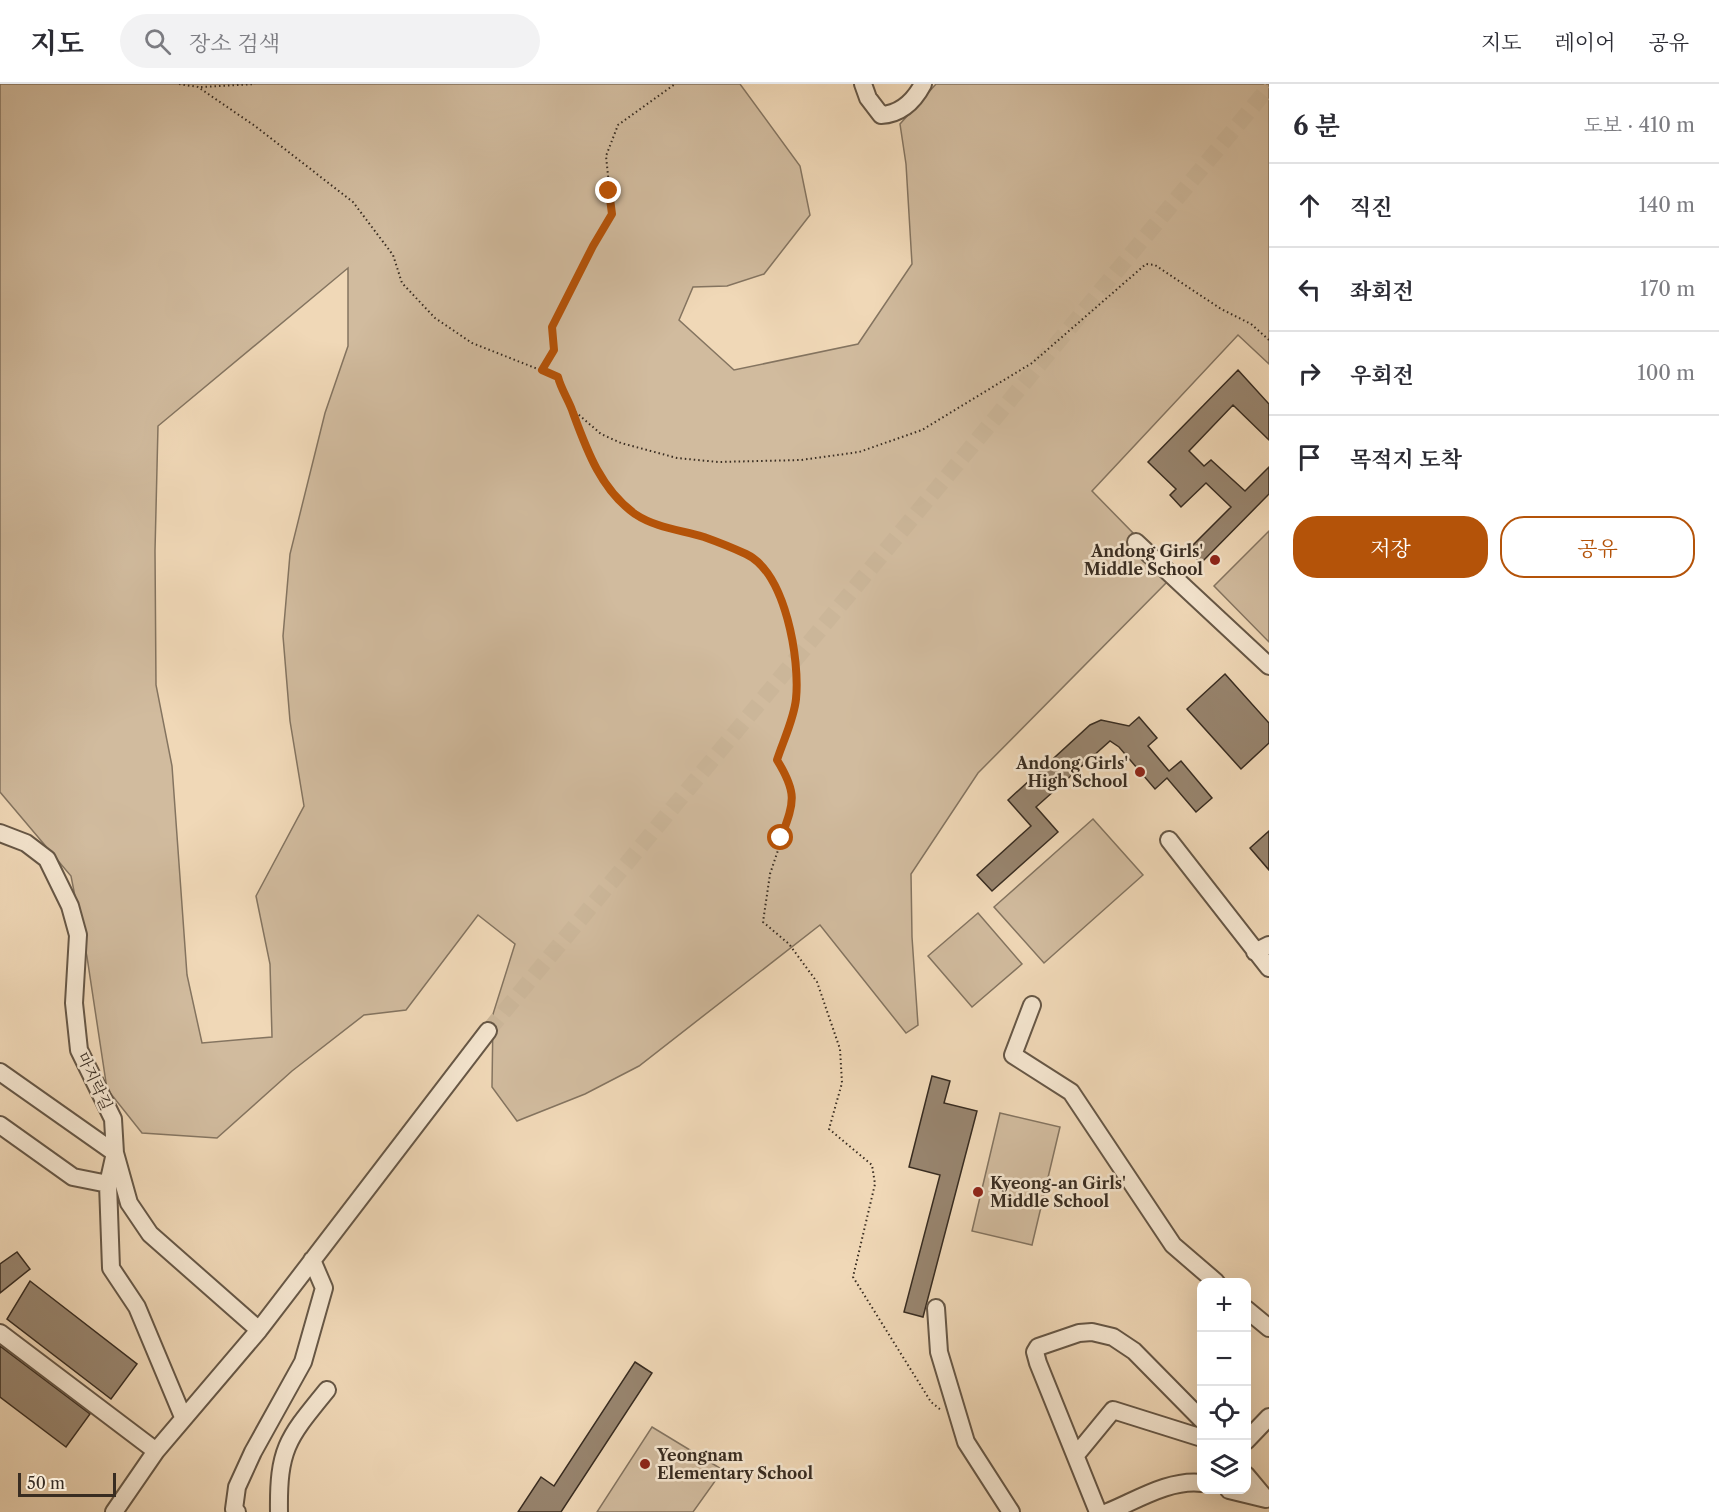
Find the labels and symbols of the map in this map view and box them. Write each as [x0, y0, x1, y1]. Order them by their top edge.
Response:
route end [595, 177, 621, 203]
place label: Andong Girls' Middle School [1084, 541, 1203, 579]
marker: Andong Girls' Middle School [1208, 553, 1222, 567]
place label: Andong Girls' High School [1015, 753, 1128, 791]
marker: Andong Girls' High School [1133, 765, 1147, 779]
route start [767, 824, 793, 850]
street label: 마지락길 [73, 1049, 117, 1113]
place label: Kyeong-an Girls' Middle School [990, 1173, 1126, 1211]
marker: Kyeong-an Girls' Middle School [971, 1185, 985, 1199]
place label: Yeongnam Elementary School [656, 1445, 813, 1483]
marker: Yeongnam Elementary School [638, 1457, 652, 1471]
scale bar [18, 1470, 116, 1498]

